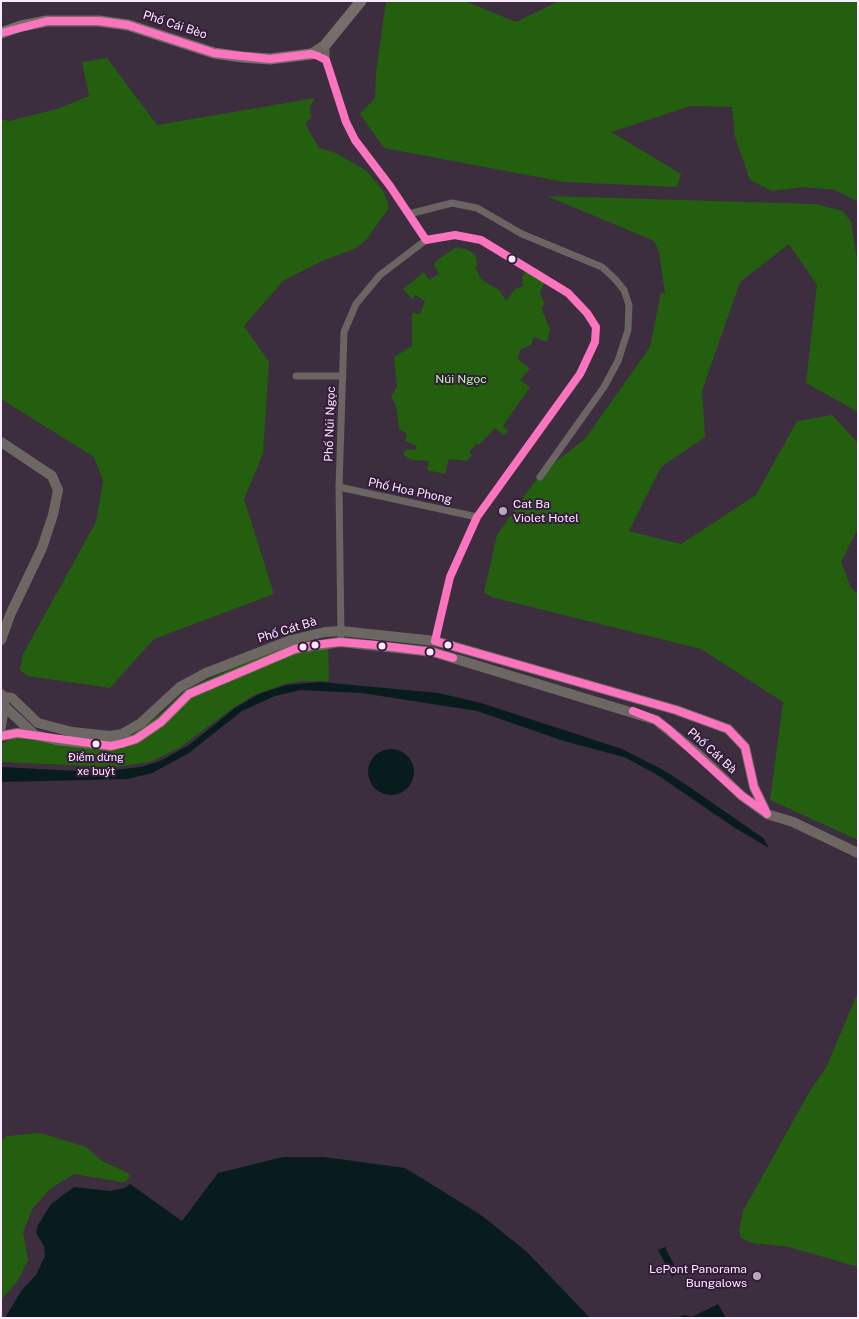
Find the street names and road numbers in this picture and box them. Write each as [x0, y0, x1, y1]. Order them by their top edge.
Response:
street label: Phố Cái Bèo [141, 8, 209, 42]
street label: Phố Núi Ngọc [321, 386, 339, 462]
street label: Phố Hoa Phong [367, 475, 453, 507]
street label: Phố Cát Bà [256, 614, 318, 646]
street label: Phố Cát Bà [684, 725, 740, 777]

